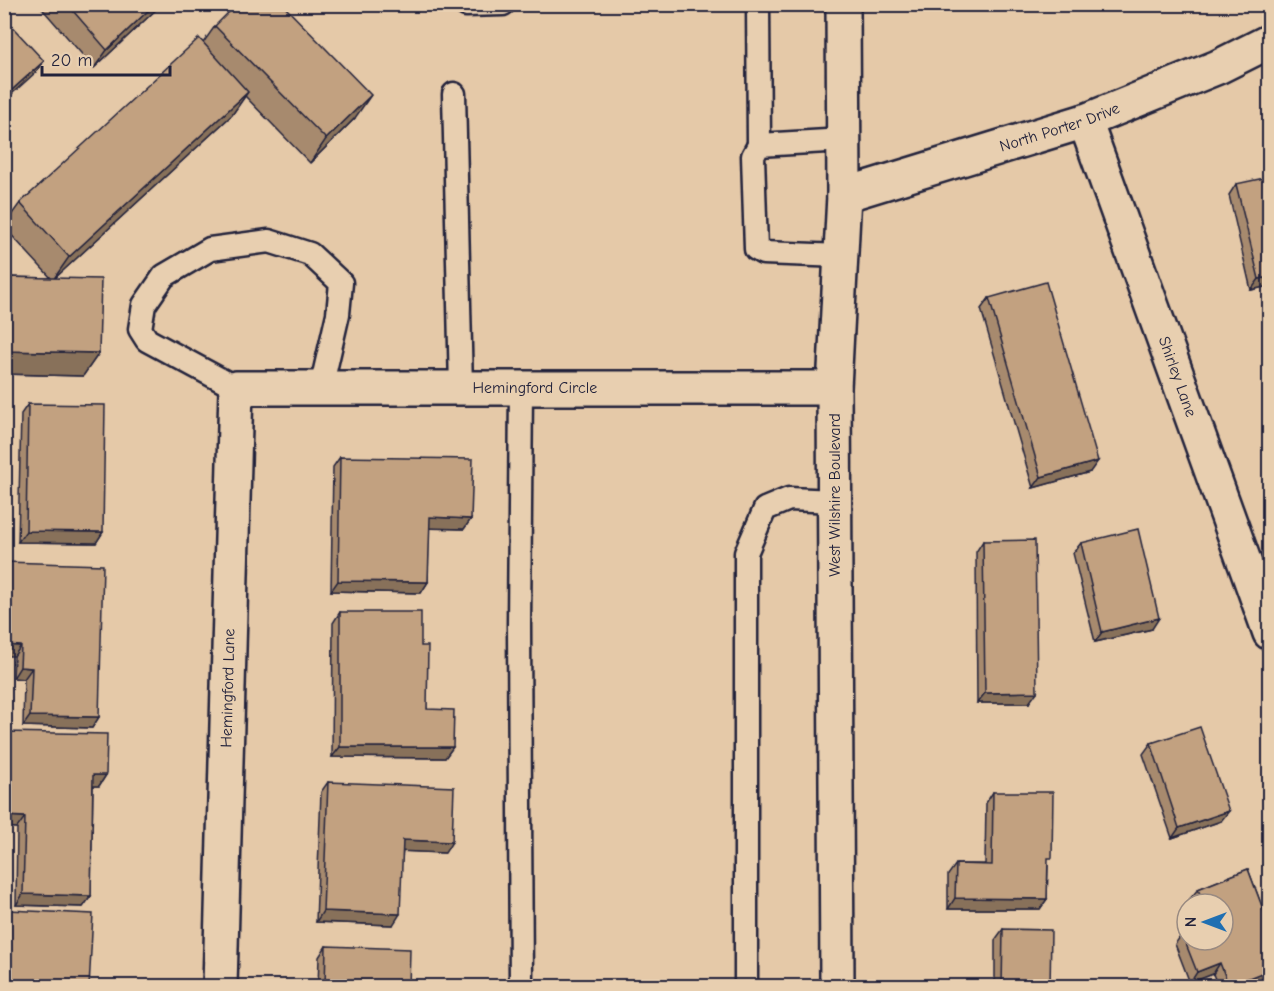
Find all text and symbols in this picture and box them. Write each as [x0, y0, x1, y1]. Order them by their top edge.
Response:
scale bar [42, 39, 170, 77]
text: 20 m [51, 50, 92, 71]
street label: North Porter Drive [997, 99, 1122, 156]
street label: Shirley Lane [1155, 334, 1200, 420]
street label: Hemingford Circle [472, 379, 597, 397]
street label: West Wilshire Boulevard [826, 413, 844, 577]
street label: Hemingford Lane [217, 628, 239, 748]
north arrow [1175, 892, 1235, 952]
text: N [1182, 917, 1200, 927]

